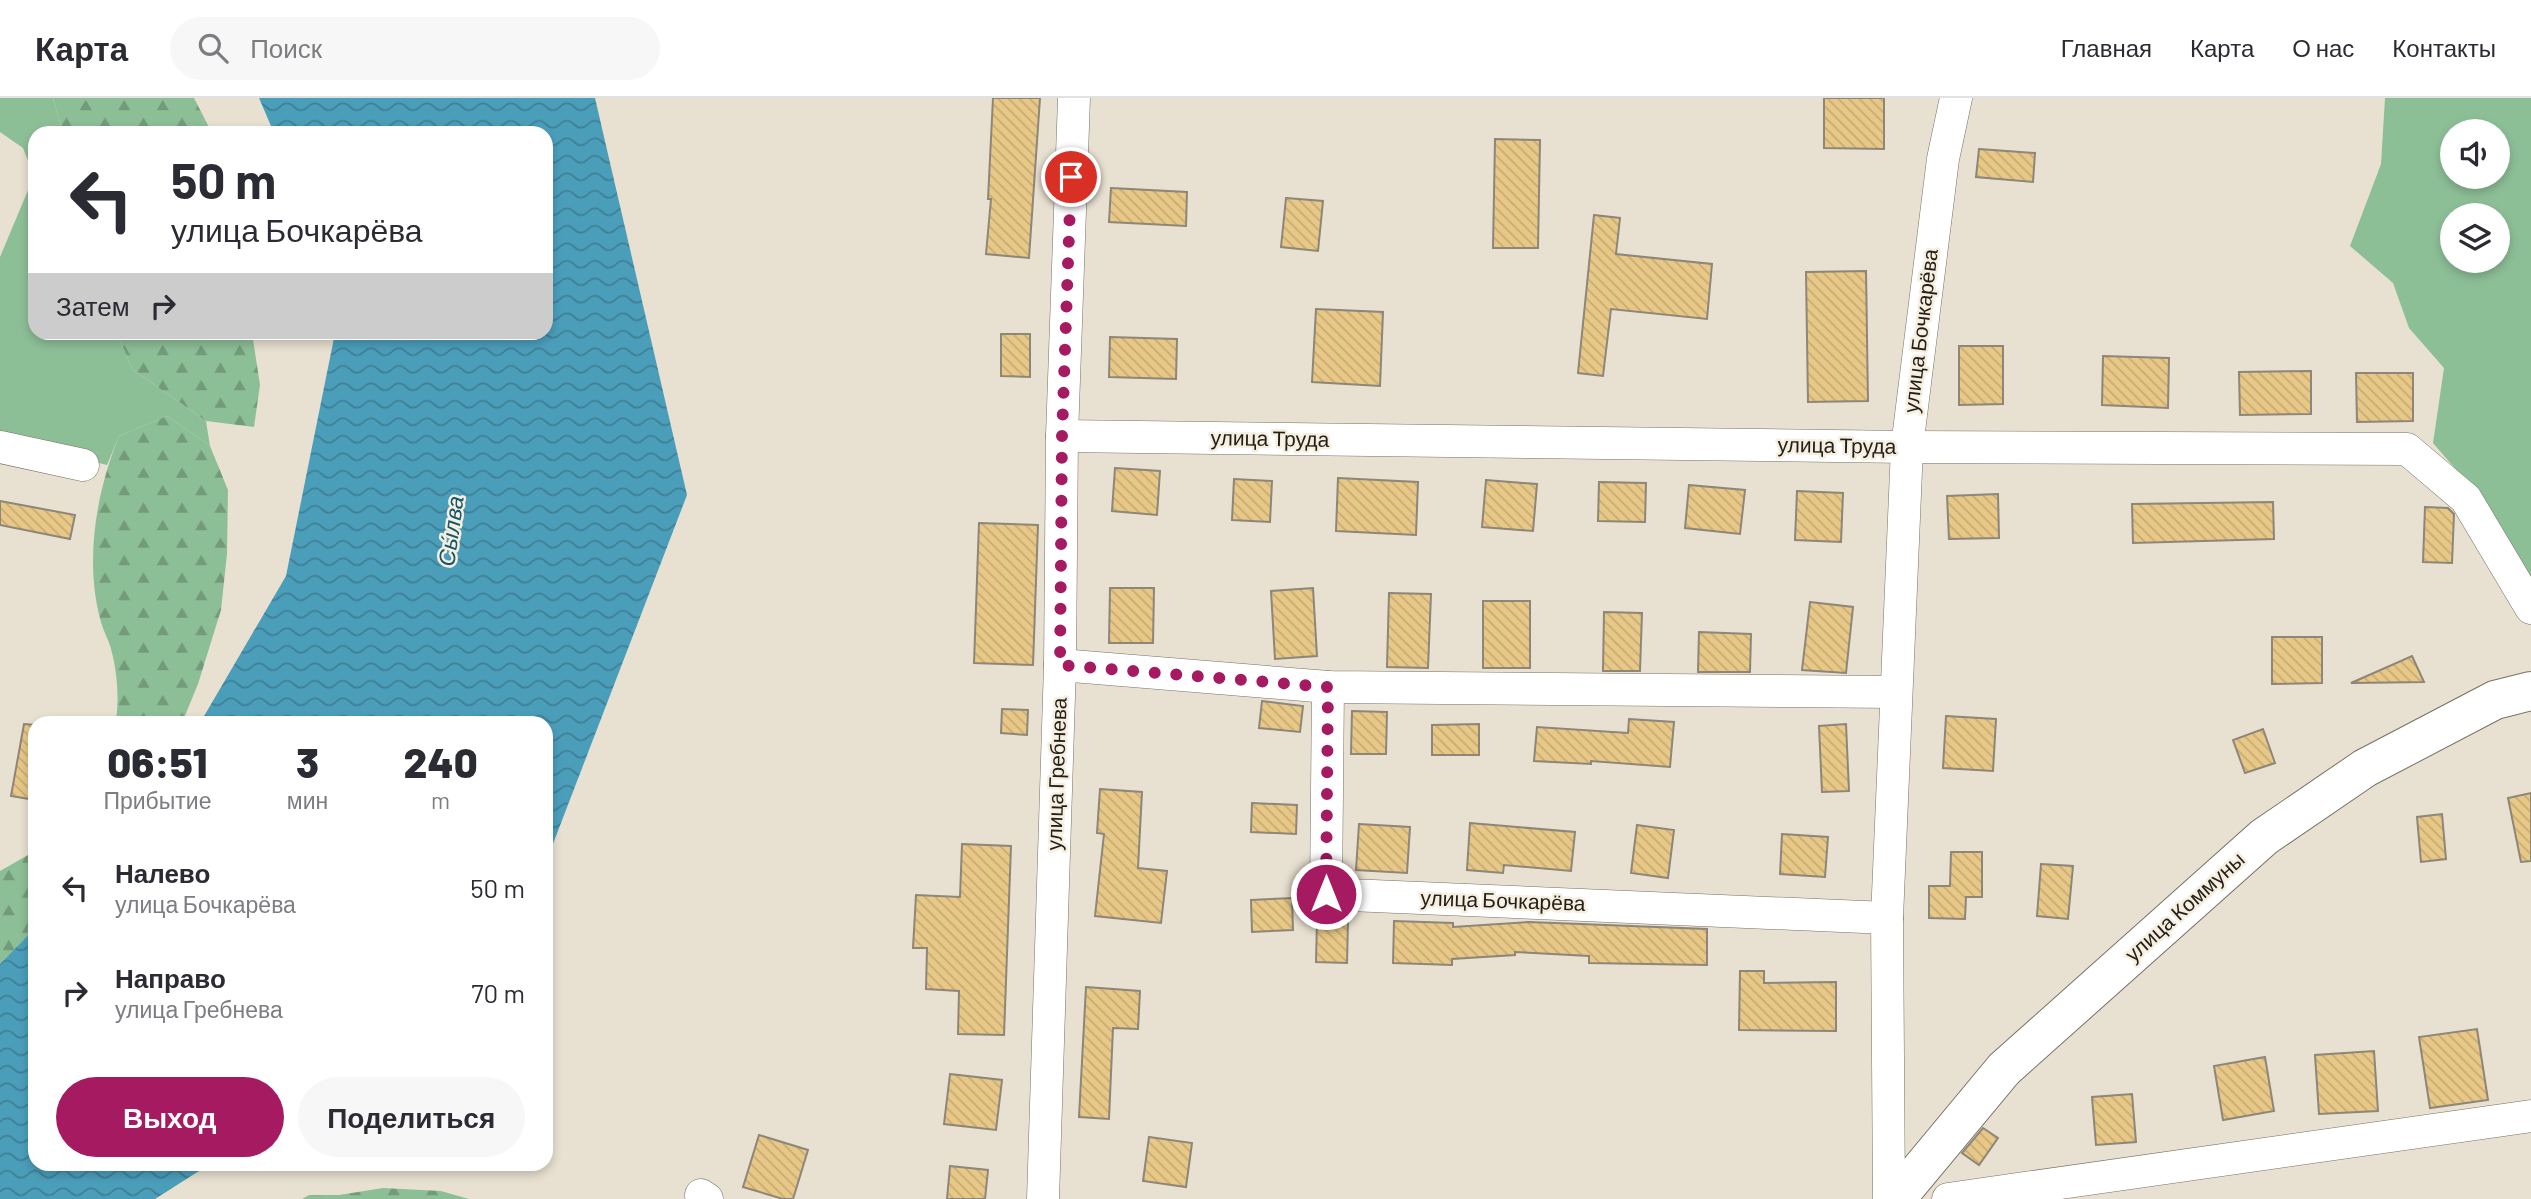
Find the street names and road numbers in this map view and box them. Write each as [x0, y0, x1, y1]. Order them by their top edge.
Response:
street label: улица Бочкарёва [1897, 247, 1942, 414]
street label: улица Труда [1210, 424, 1330, 451]
street label: улица Труда [1777, 431, 1897, 458]
street label: улица Гребнева [1040, 697, 1071, 851]
street label: улица Коммуны [2119, 846, 2249, 966]
street label: улица Бочкарёва [1420, 884, 1586, 915]

